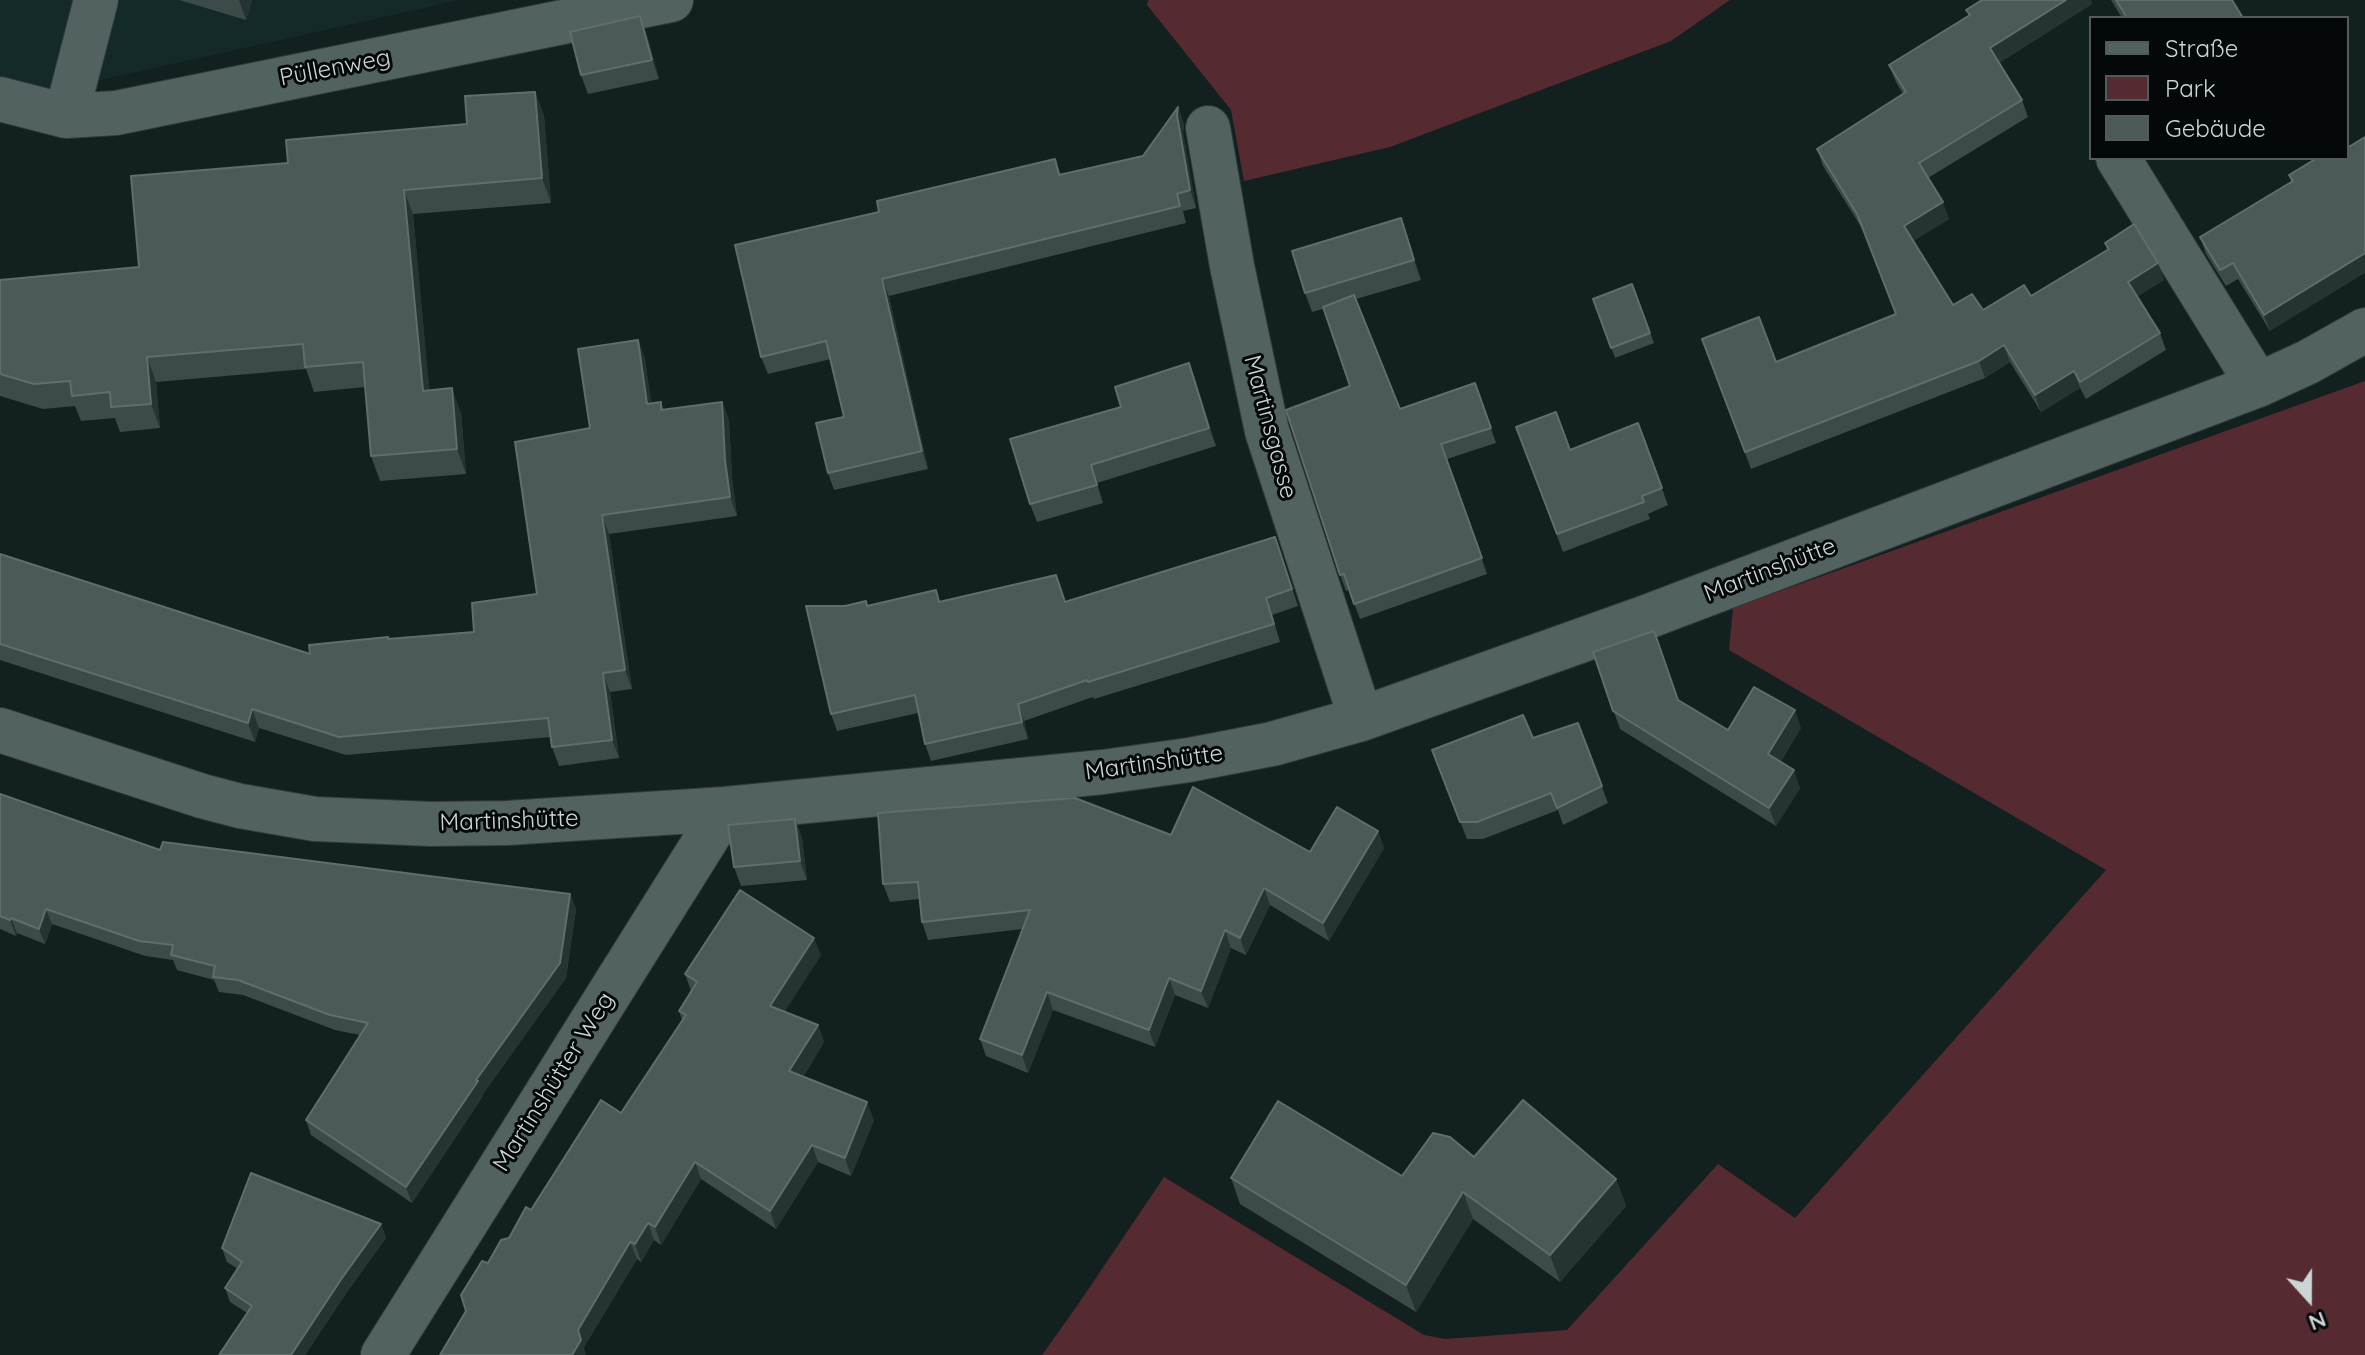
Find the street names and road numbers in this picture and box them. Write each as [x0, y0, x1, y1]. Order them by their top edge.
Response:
street label: Püllenweg [277, 43, 393, 93]
street label: Martinsgasse [1237, 352, 1303, 502]
street label: Martinshütte [1700, 532, 1840, 608]
street label: Martinshütte [1083, 739, 1225, 787]
street label: Martinshütte [439, 804, 579, 838]
street label: Martinshütter Weg [487, 987, 621, 1177]

